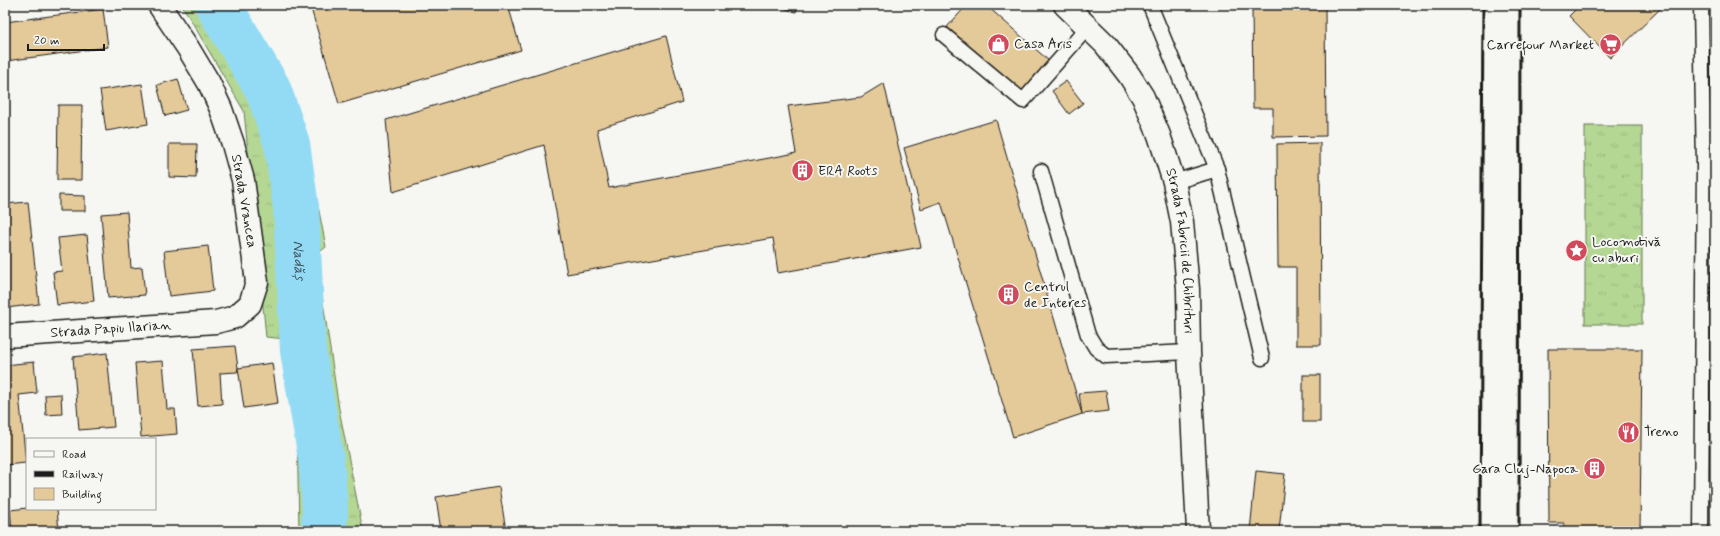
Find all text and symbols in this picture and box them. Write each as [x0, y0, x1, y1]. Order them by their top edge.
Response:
scale bar [28, 26, 104, 52]
shop icon: Casa Aris [985, 31, 1011, 57]
supermarket icon: Carrefour Market [1597, 32, 1623, 58]
text: 20 m [34, 33, 60, 49]
place label: Casa Aris [1014, 35, 1072, 53]
place label: Carrefour Market [1486, 36, 1594, 56]
street label: Strada Vrancea [227, 153, 261, 249]
building icon: ERA Roots [790, 158, 816, 184]
place label: ERA Roots [818, 162, 877, 180]
street label: Strada Fabricii de Chibrituri [1161, 166, 1198, 334]
place label: Locomotivă cu aburi [1592, 233, 1661, 267]
place icon: Locomotivă cu aburi [1563, 237, 1589, 263]
water label: Nadăș [288, 240, 310, 282]
place label: Centrul de Interes [1024, 278, 1086, 312]
building icon: Centrul de Interes [996, 282, 1022, 308]
street label: Strada Papiu Ilarian [50, 316, 172, 342]
restaurant icon: Treno [1615, 419, 1641, 445]
place label: Treno [1644, 423, 1679, 441]
legend [26, 438, 156, 510]
text: Road [62, 447, 86, 463]
building icon: Gara Cluj-Napoca [1581, 456, 1607, 482]
place label: Gara Cluj-Napoca [1472, 460, 1579, 478]
text: Railway [62, 467, 104, 483]
text: Building [62, 487, 102, 504]

